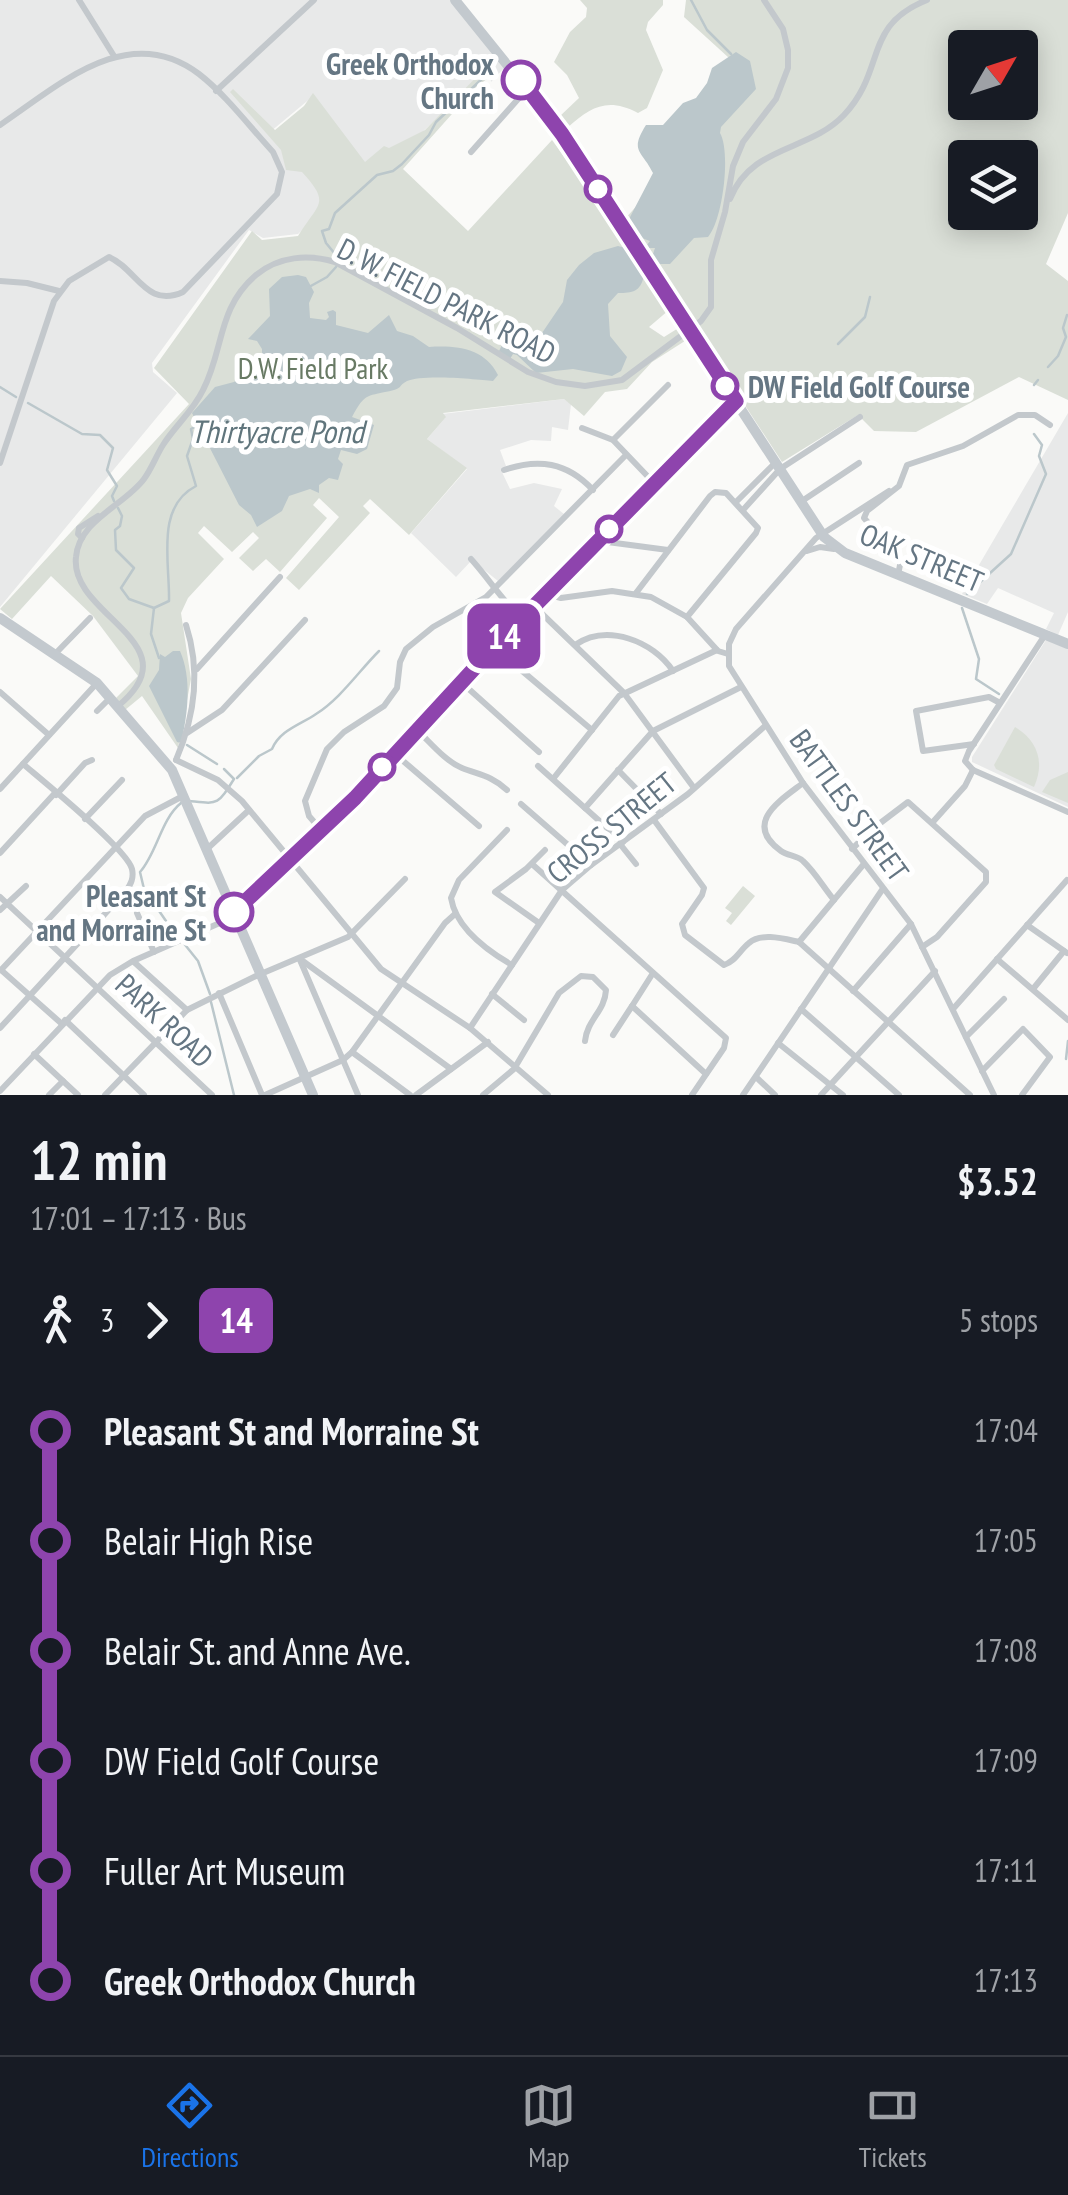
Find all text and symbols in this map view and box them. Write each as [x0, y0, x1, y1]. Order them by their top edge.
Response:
north arrow [948, 30, 1038, 120]
map controls [948, 30, 1038, 230]
place label: Greek Orthodox Church [326, 44, 495, 117]
marker: Greek Orthodox Church [502, 61, 540, 99]
button: layers [948, 140, 1038, 230]
unlabelled marker [585, 176, 611, 202]
street label: D. W. FIELD PARK ROAD [331, 228, 563, 372]
park label: D.W. Field Park [238, 348, 389, 387]
place label: DW Field Golf Course [748, 367, 970, 406]
marker: DW Field Golf Course [712, 373, 738, 399]
water label: Thirtyacre Pond [190, 410, 368, 452]
street label: OAK STREET [854, 514, 990, 600]
unlabelled marker [596, 516, 622, 542]
line badge: 14 [459, 604, 549, 668]
text: 14 [487, 613, 521, 659]
street label: BATTLES STREET [782, 721, 918, 889]
unlabelled marker [369, 754, 395, 780]
street label: CROSS STREET [538, 763, 684, 891]
place label: Pleasant St and Morraine St [36, 876, 206, 949]
marker: Pleasant St and Morraine St [215, 893, 253, 931]
street label: PARK ROAD [108, 965, 222, 1075]
text: 12 min [30, 1124, 167, 1195]
text: $3.52 [957, 1156, 1038, 1205]
text: 17:01 – 17:13 · Bus [30, 1197, 247, 1239]
icon: walk [30, 1293, 85, 1348]
icon: forward [129, 1293, 184, 1348]
text: 14 [219, 1297, 253, 1343]
text: 3 [100, 1299, 114, 1341]
text: 5 stops [959, 1299, 1038, 1341]
text: Pleasant St and Morraine St [104, 1406, 479, 1455]
text: 17:04 [974, 1409, 1038, 1451]
text: Belair High Rise [104, 1516, 313, 1565]
text: 17:05 [974, 1519, 1038, 1561]
text: Belair St. and Anne Ave. [104, 1626, 411, 1675]
text: 17:08 [974, 1629, 1038, 1671]
text: DW Field Golf Course [104, 1736, 379, 1785]
text: 17:09 [974, 1739, 1038, 1781]
text: Fuller Art Museum [104, 1846, 345, 1895]
text: 17:11 [974, 1849, 1038, 1891]
text: Greek Orthodox Church [104, 1956, 416, 2005]
text: 17:13 [974, 1959, 1038, 2001]
tab: Directions [141, 2078, 239, 2175]
tab: Map [521, 2078, 576, 2175]
tab: Tickets [859, 2078, 927, 2175]

